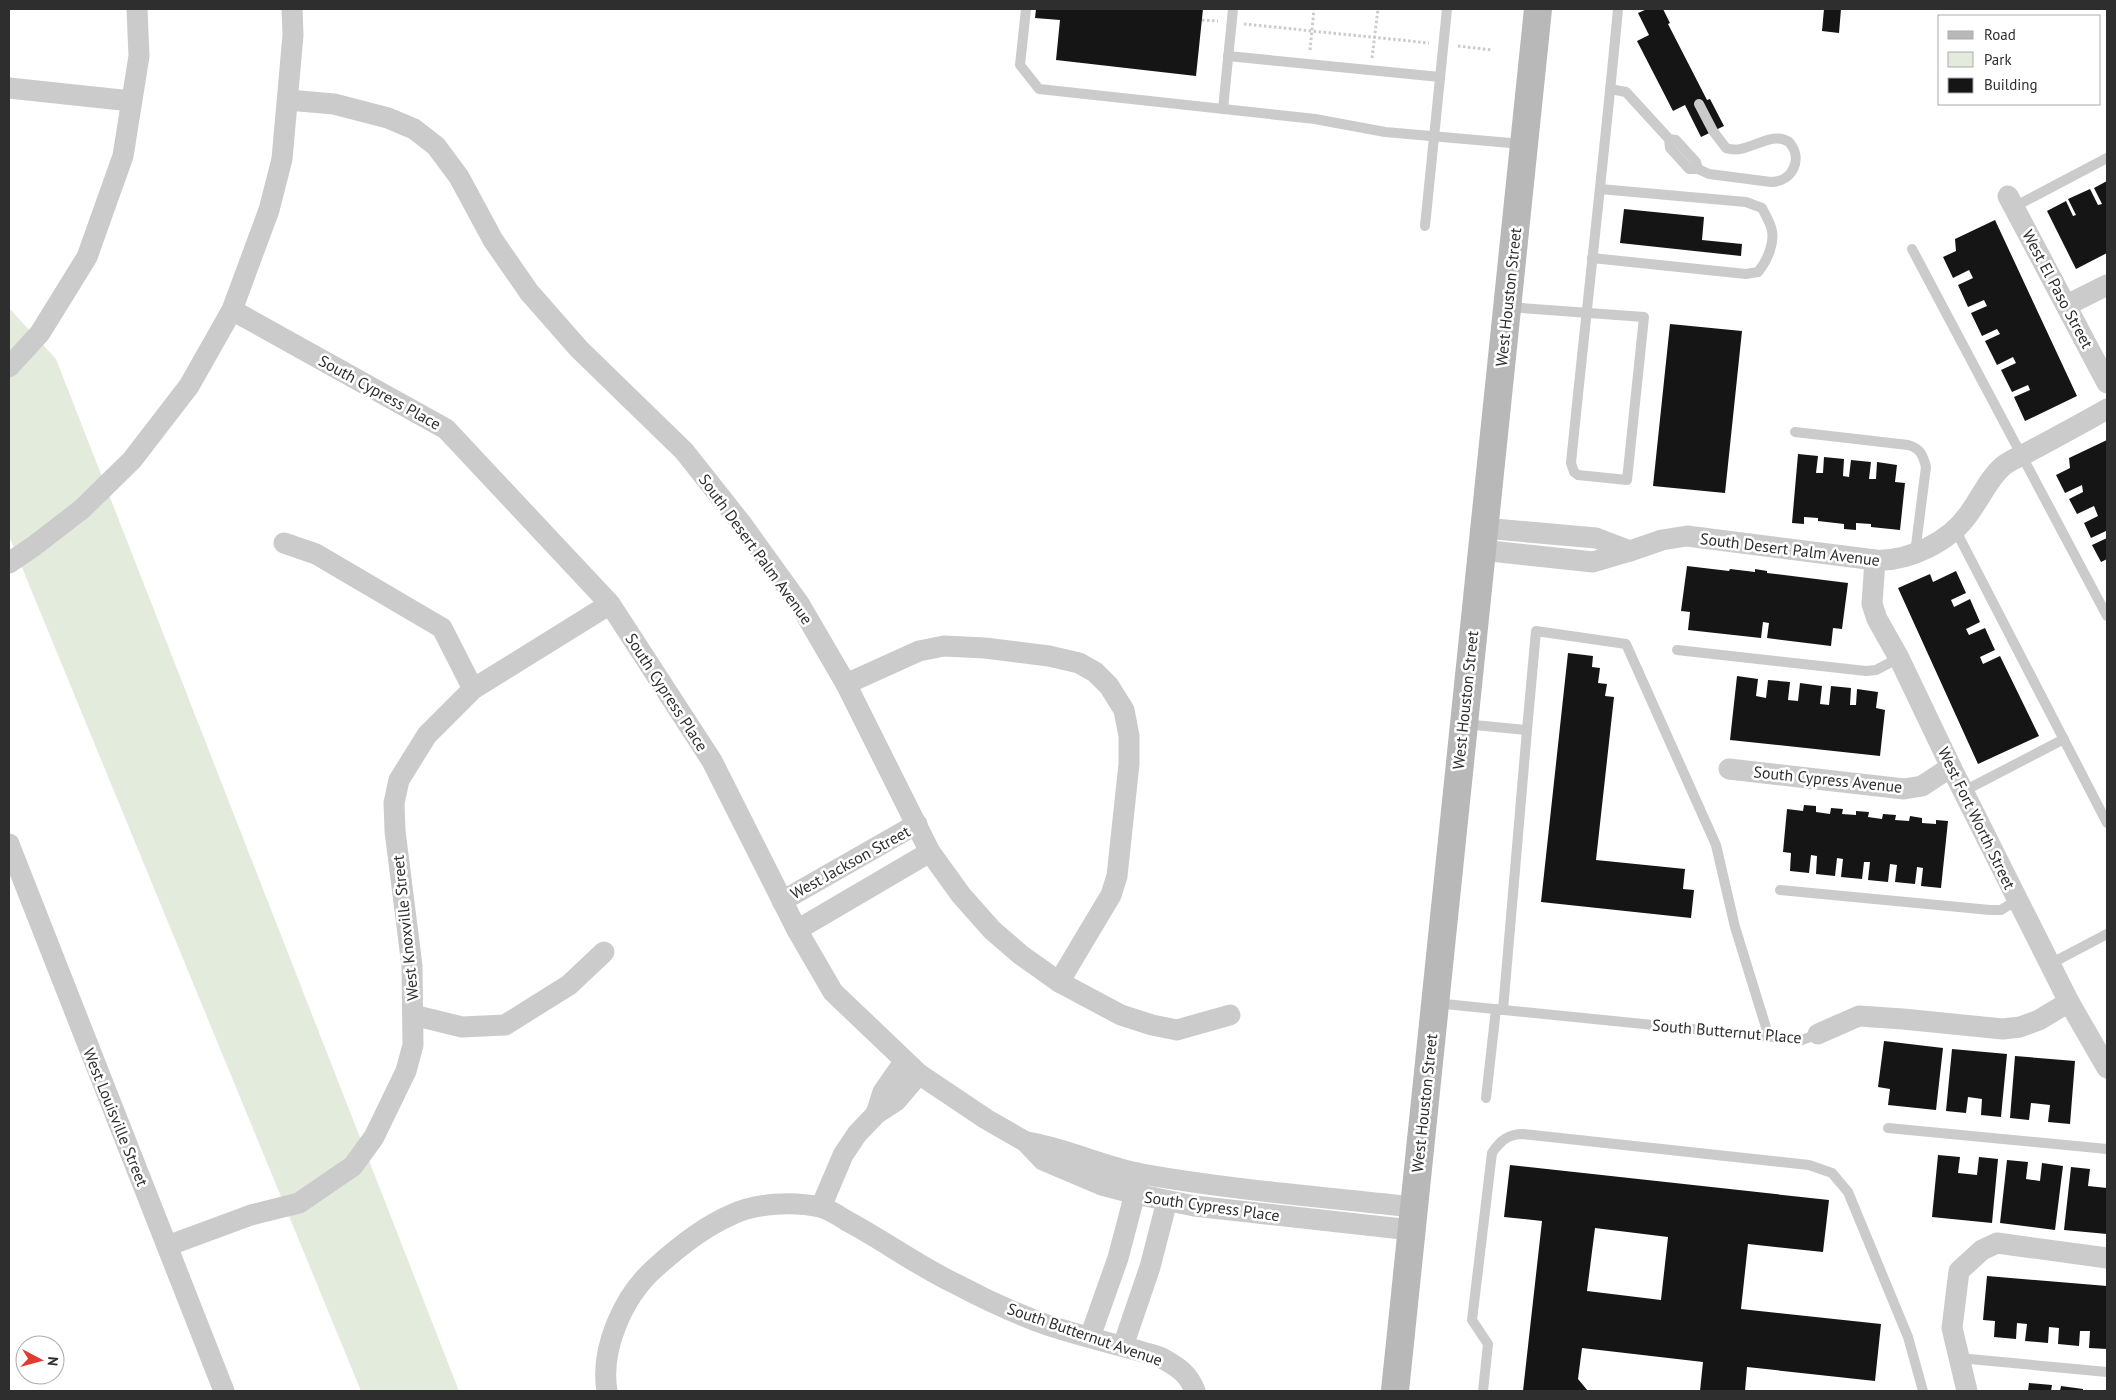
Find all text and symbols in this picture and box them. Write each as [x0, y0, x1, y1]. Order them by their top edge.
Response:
legend [1938, 15, 2101, 105]
text: Road [1984, 25, 2016, 44]
text: Park [1984, 50, 2012, 69]
text: Building [1984, 75, 2038, 94]
street label: West Houston Street [1491, 226, 1525, 367]
street label: West El Paso Street [2018, 226, 2098, 352]
street label: South Cypress Place [315, 350, 445, 434]
street label: South Desert Palm Avenue [695, 470, 817, 628]
street label: South Desert Palm Avenue [1699, 528, 1881, 570]
street label: South Cypress Place [621, 629, 713, 755]
street label: West Houston Street [1448, 629, 1482, 770]
street label: West Fort Worth Street [1934, 744, 2020, 893]
street label: South Cypress Avenue [1753, 761, 1903, 797]
street label: West Jackson Street [787, 821, 914, 903]
street label: West Knoxville Street [387, 854, 423, 1002]
street label: South Butternut Place [1651, 1015, 1803, 1047]
street label: West Houston Street [1407, 1032, 1441, 1173]
street label: West Louisville Street [79, 1045, 153, 1190]
street label: South Cypress Place [1143, 1187, 1281, 1225]
street label: South Butternut Avenue [1005, 1298, 1165, 1370]
north arrow [15, 1335, 65, 1385]
text: N [43, 1356, 62, 1367]

